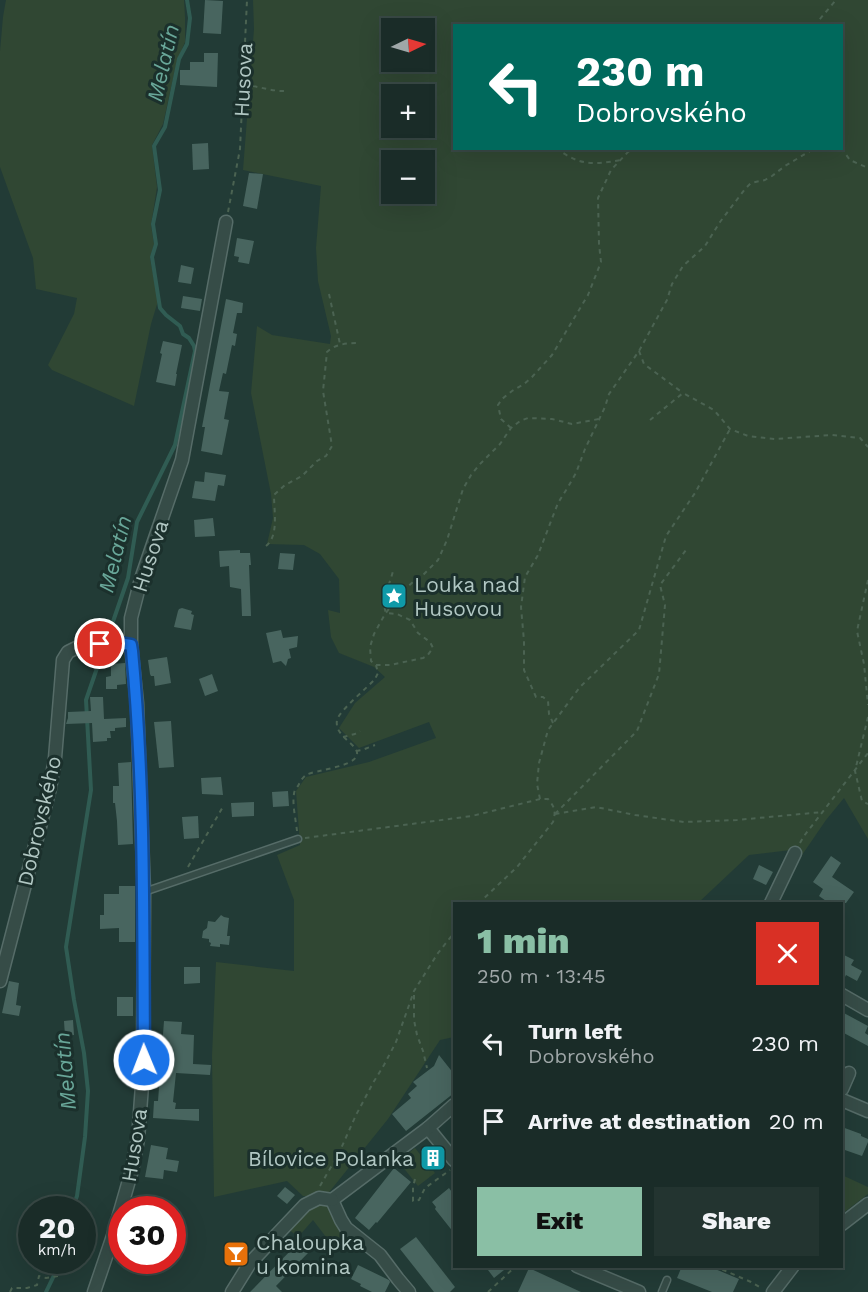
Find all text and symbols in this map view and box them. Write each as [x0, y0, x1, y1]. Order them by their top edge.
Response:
north arrow [381, 18, 435, 72]
map controls [381, 18, 435, 204]
water label: Melatín [142, 22, 184, 104]
street label: Husova [229, 42, 257, 118]
text: 230 m [576, 47, 705, 96]
icon: left [477, 48, 555, 126]
button: + [381, 84, 435, 138]
text: Dobrovského [576, 97, 747, 129]
button: − [381, 150, 435, 204]
water label: Melatín [93, 513, 137, 595]
street label: Husova [127, 517, 173, 595]
place label: Louka nad Husovou [414, 572, 520, 621]
place icon: Louka nad Husovou [379, 581, 409, 611]
pin [74, 618, 125, 669]
icon: arrive [83, 627, 116, 660]
street label: Dobrovského [12, 754, 66, 888]
text: 1 min [477, 920, 570, 962]
button: close [756, 922, 819, 985]
text: 250 m · 13:45 [477, 964, 606, 988]
text: Turn left [528, 1019, 622, 1044]
icon: left [477, 1027, 510, 1060]
position arrow [112, 1028, 176, 1092]
water label: Melatín [49, 1031, 81, 1111]
text: 230 m [751, 1031, 819, 1056]
text: Dobrovského [528, 1044, 654, 1068]
icon: arrive [477, 1105, 510, 1138]
street label: Husova [116, 1106, 152, 1184]
text: Arrive at destination [528, 1109, 751, 1134]
text: 20 m [769, 1109, 824, 1134]
building icon: Bílovice Polanka [418, 1143, 448, 1173]
place label: Bílovice Polanka [248, 1146, 414, 1171]
button: Exit [477, 1187, 642, 1256]
button: Share [654, 1187, 819, 1256]
speed limit sign: 30 [108, 1196, 186, 1274]
text: 20 [38, 1210, 76, 1245]
place label: Chaloupka u komina [256, 1230, 364, 1279]
bar icon: Chaloupka u komina [221, 1239, 251, 1269]
text: km/h [38, 1241, 76, 1259]

